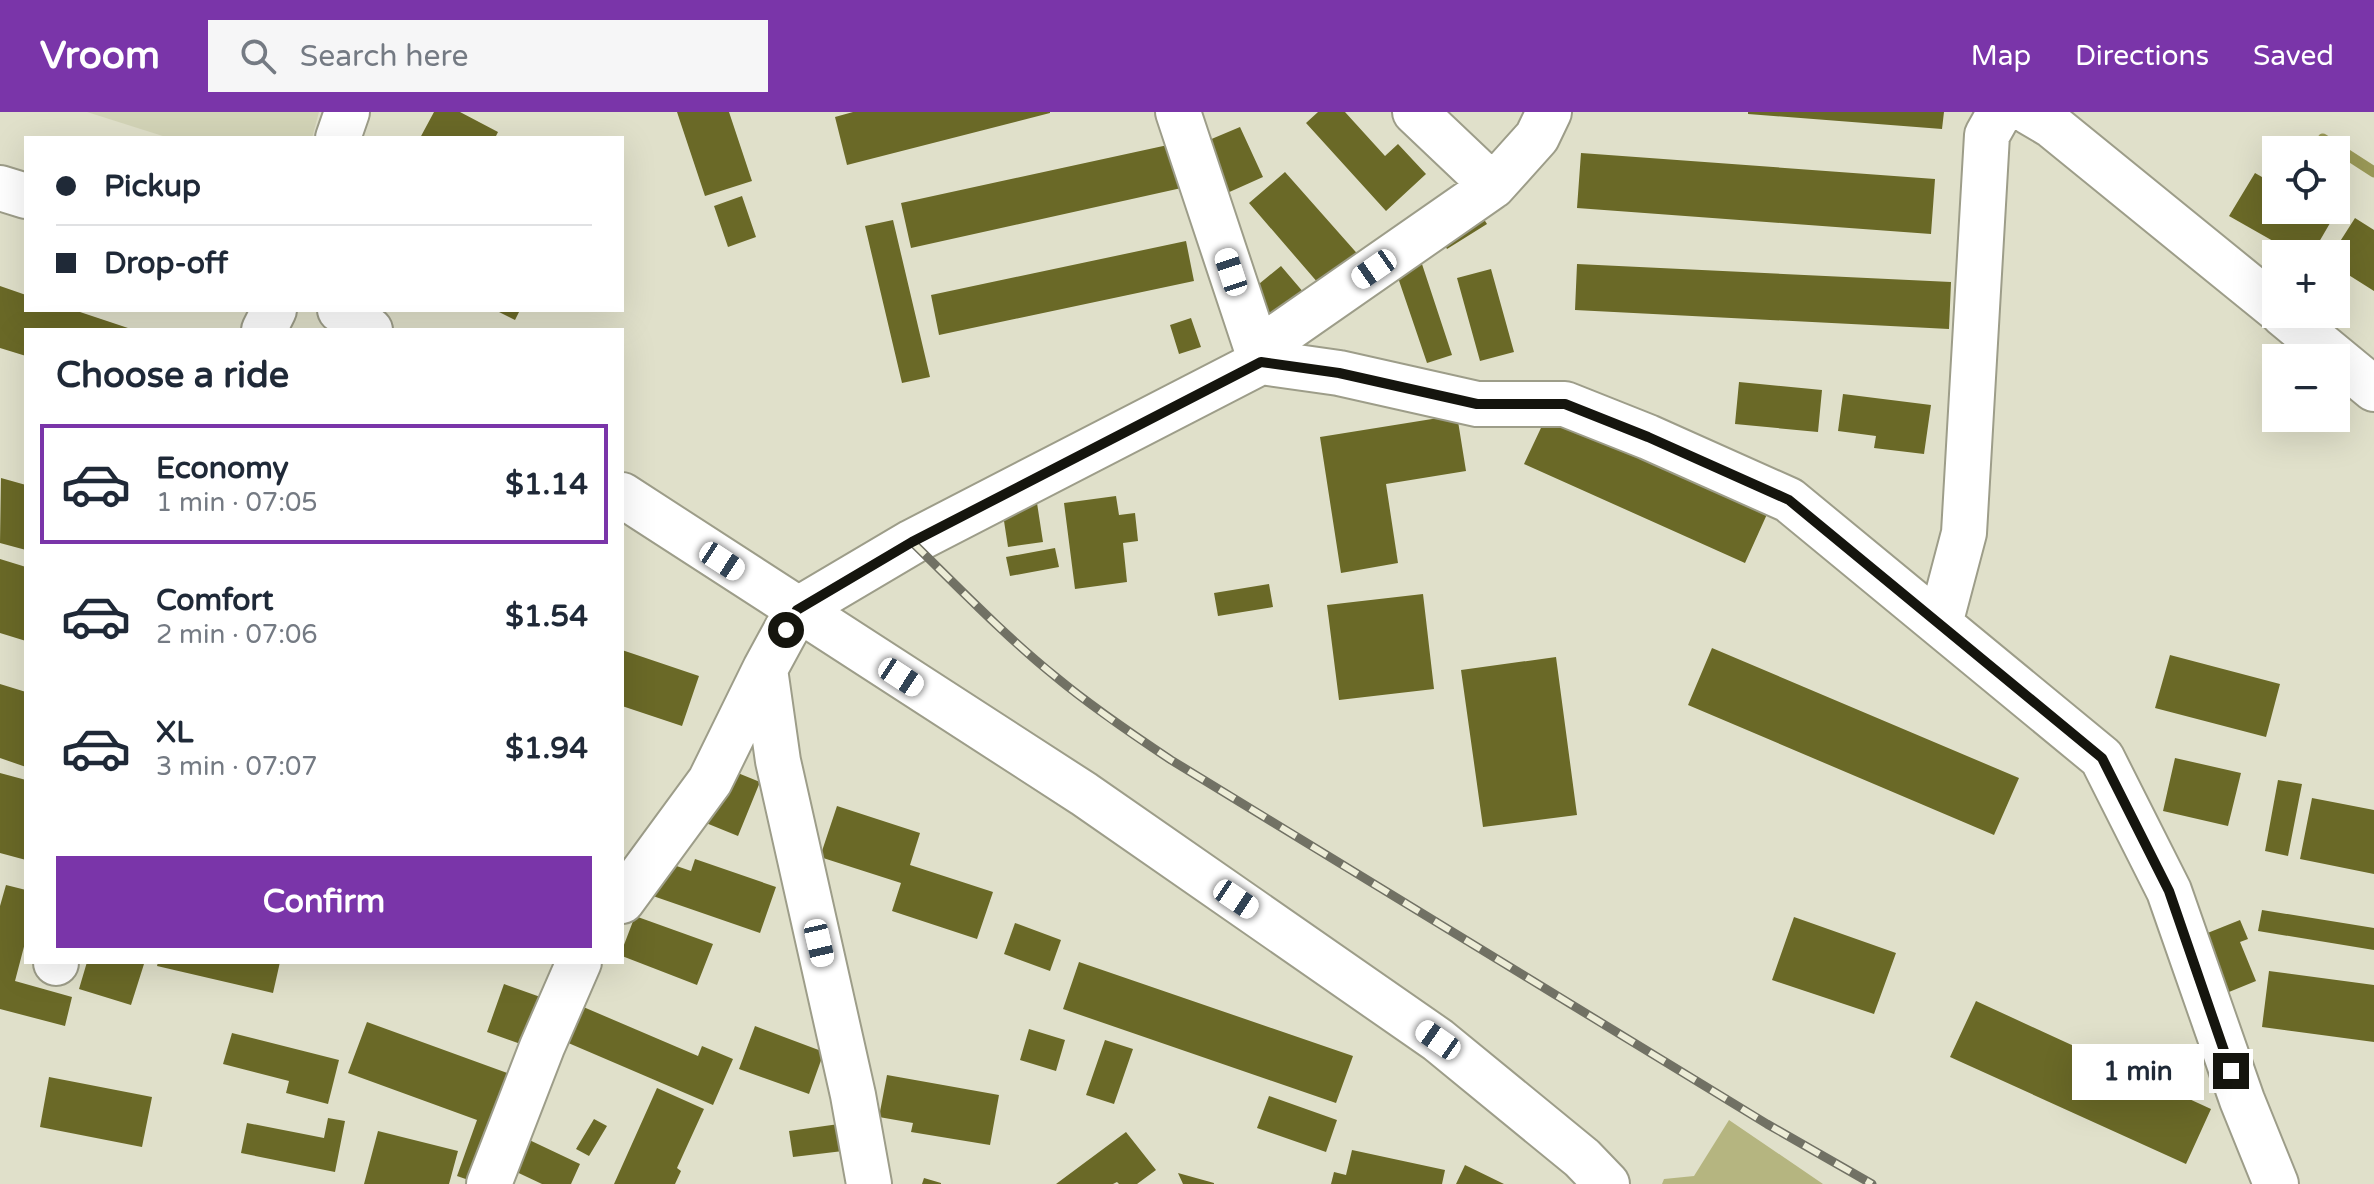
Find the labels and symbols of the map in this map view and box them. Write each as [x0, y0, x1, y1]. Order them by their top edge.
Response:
car [1212, 245, 1250, 299]
car [1347, 245, 1401, 293]
car [695, 538, 749, 584]
route start [768, 612, 804, 648]
car [874, 654, 928, 700]
car [1209, 876, 1263, 922]
car [802, 917, 836, 969]
car [1411, 1016, 1465, 1064]
callout: 1 min [2071, 1043, 2203, 1099]
route end [2213, 1053, 2249, 1089]

